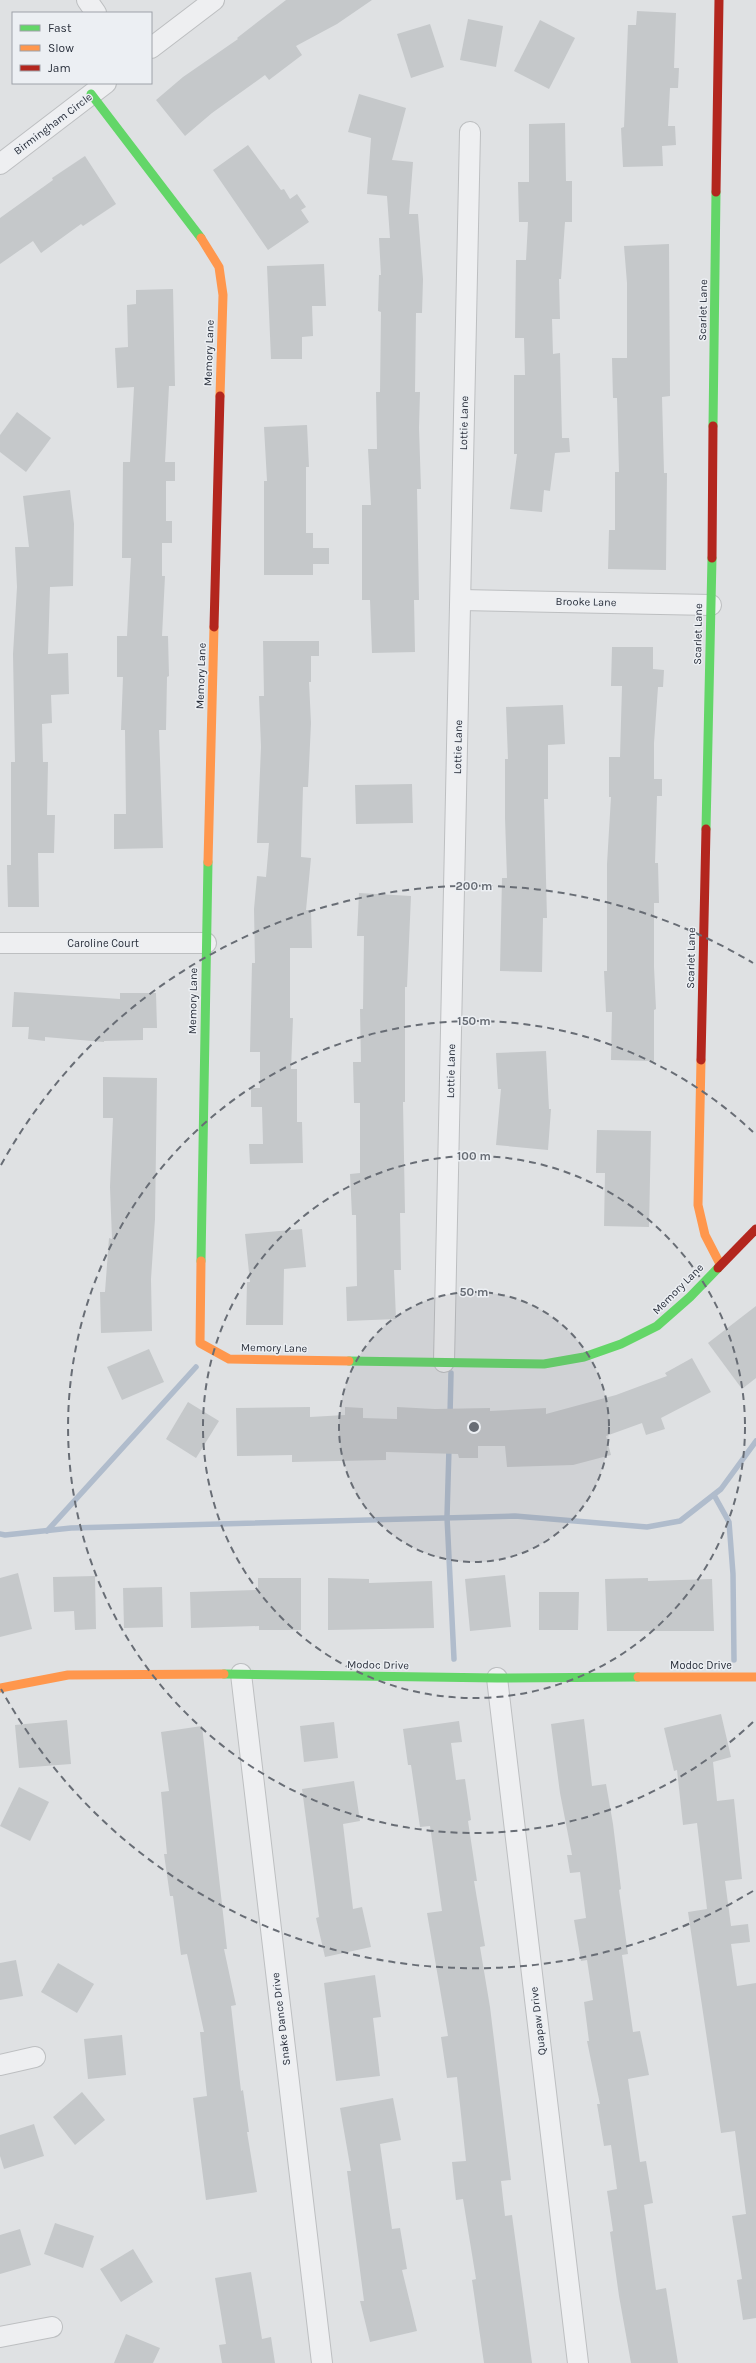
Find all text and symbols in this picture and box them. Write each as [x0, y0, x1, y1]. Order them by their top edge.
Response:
legend [12, 12, 152, 84]
text: Fast [48, 21, 72, 35]
text: Slow [48, 41, 74, 55]
text: Jam [48, 61, 71, 75]
street label: Birmingham Circle [11, 90, 95, 158]
street label: Scarlet Lane [696, 279, 710, 341]
street label: Memory Lane [201, 319, 217, 386]
street label: Lottie Lane [457, 395, 471, 450]
street label: Brooke Lane [555, 595, 617, 609]
street label: Scarlet Lane [691, 603, 705, 665]
street label: Memory Lane [193, 642, 209, 709]
street label: Lottie Lane [451, 719, 465, 774]
text: 200 m [456, 879, 492, 893]
street label: Scarlet Lane [684, 927, 698, 989]
street label: Caroline Court [67, 937, 139, 950]
street label: Memory Lane [186, 967, 200, 1034]
text: 150 m [457, 1014, 491, 1028]
street label: Lottie Lane [444, 1043, 458, 1098]
text: 100 m [457, 1149, 491, 1163]
street label: Memory Lane [650, 1261, 706, 1317]
text: 50 m [460, 1285, 489, 1299]
street label: Memory Lane [241, 1341, 308, 1355]
centre of rings [467, 1420, 481, 1434]
street label: Modoc Drive [347, 1658, 409, 1672]
street label: Modoc Drive [670, 1659, 732, 1672]
street label: Snake Dance Drive [269, 1972, 293, 2066]
street label: Quapaw Drive [527, 1986, 549, 2056]

